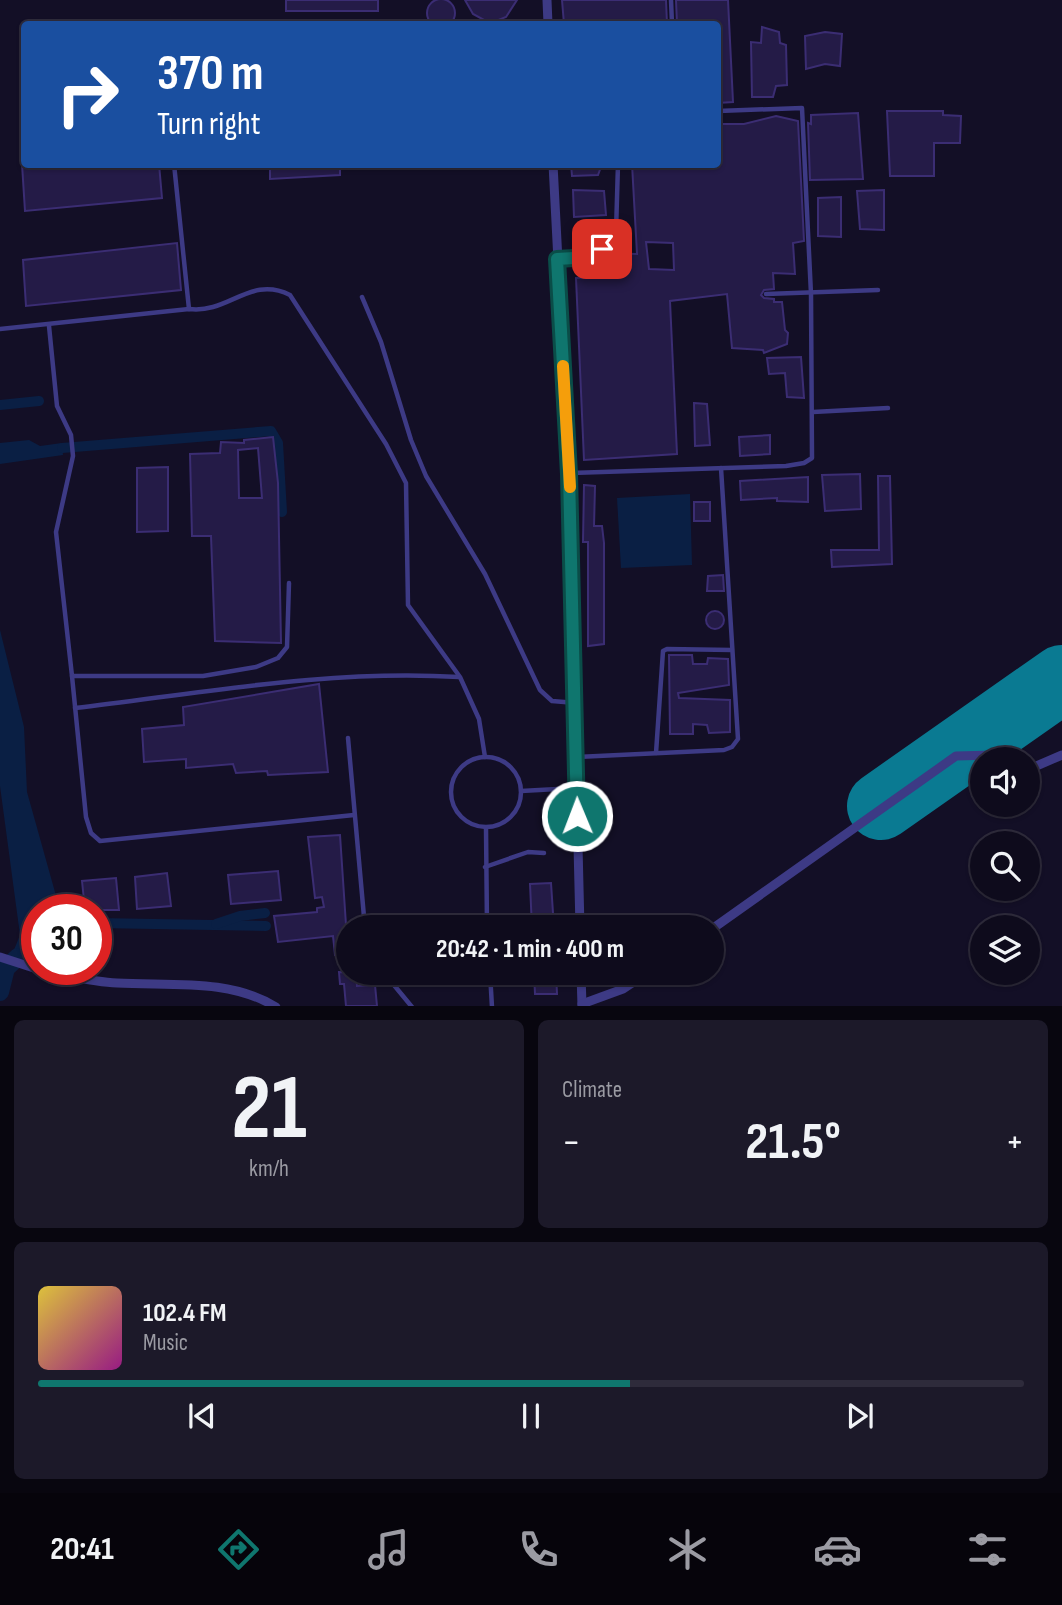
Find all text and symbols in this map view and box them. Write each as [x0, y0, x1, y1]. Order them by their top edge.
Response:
text: 370 m [157, 45, 264, 104]
icon: right [42, 49, 133, 140]
text: Turn right [157, 105, 261, 144]
pin [572, 219, 632, 279]
icon: arrive [583, 230, 621, 268]
map controls [970, 747, 1040, 985]
button: sound [970, 747, 1040, 817]
position arrow [540, 779, 614, 853]
button: search [970, 831, 1040, 901]
speed limit sign: 30 [21, 894, 112, 985]
button: layers [970, 915, 1040, 985]
text: 20:42 · 1 min · 400 m [436, 934, 624, 965]
text: 21 [231, 1055, 307, 1164]
text: Climate [562, 1076, 622, 1104]
text: 21.5° [745, 1111, 841, 1174]
text: − [562, 1120, 581, 1165]
text: + [1005, 1120, 1024, 1165]
text: km/h [249, 1155, 289, 1183]
text: 102.4 FM [143, 1298, 226, 1329]
text: Music [143, 1329, 188, 1357]
icon: previous [183, 1397, 221, 1435]
icon: pause [512, 1397, 550, 1435]
icon: next [841, 1397, 879, 1435]
icon: directions [214, 1525, 263, 1574]
icon: music [364, 1525, 413, 1574]
icon: phone [514, 1525, 563, 1574]
icon: climate [663, 1525, 712, 1574]
icon: car [813, 1525, 862, 1574]
icon: filters [963, 1525, 1012, 1574]
text: 20:41 [50, 1530, 114, 1569]

